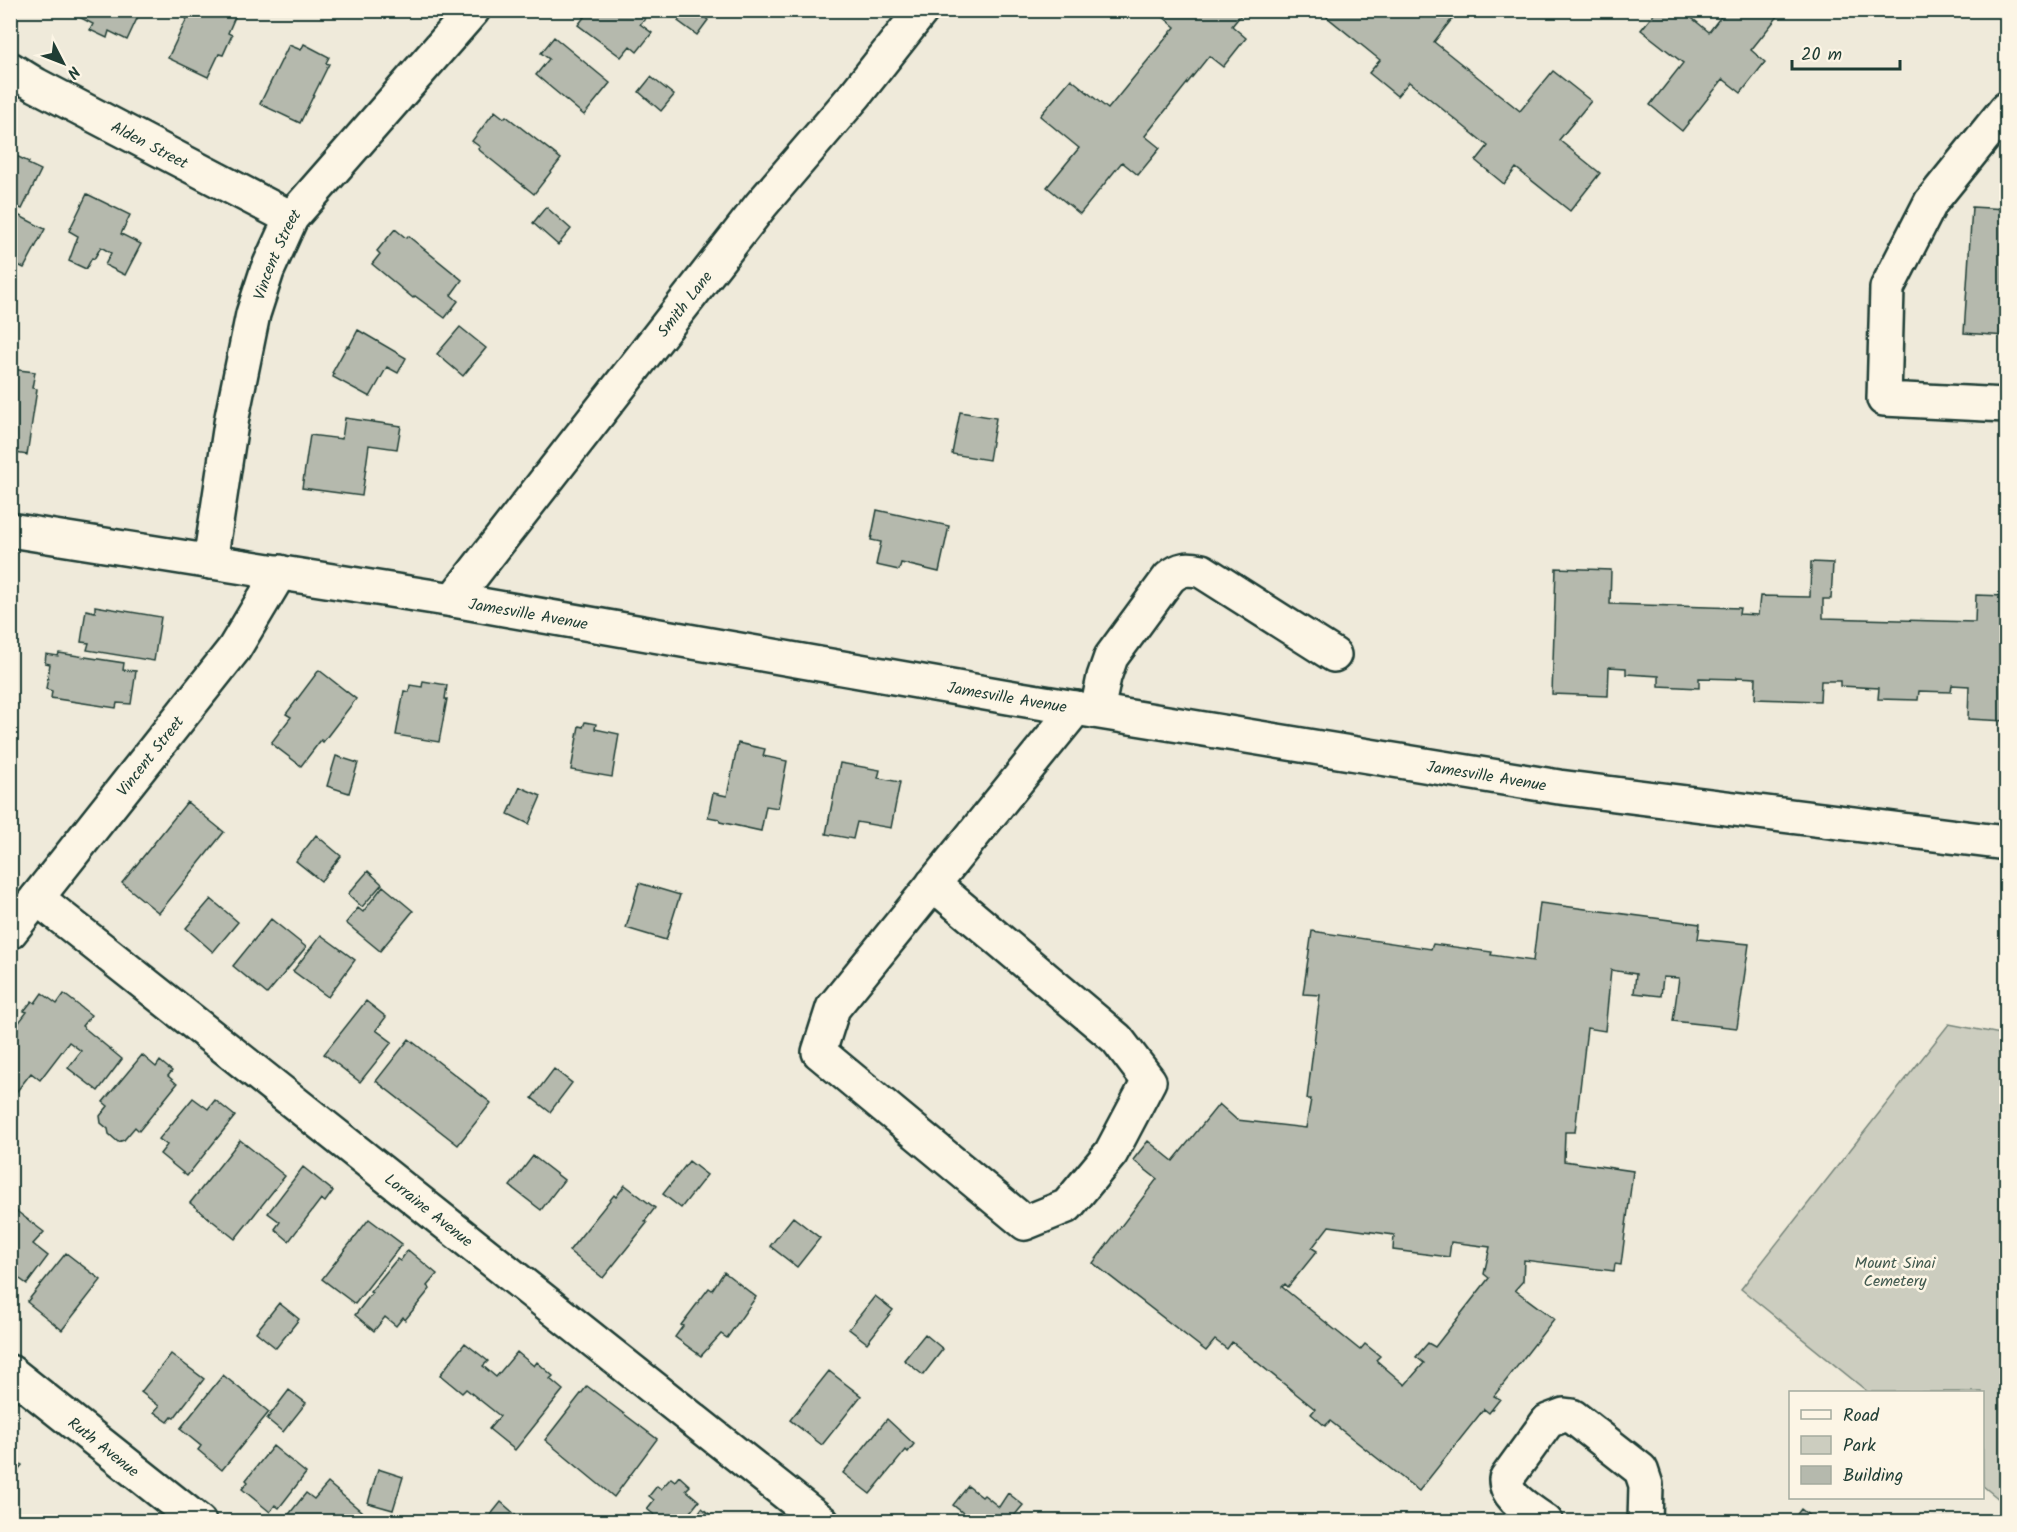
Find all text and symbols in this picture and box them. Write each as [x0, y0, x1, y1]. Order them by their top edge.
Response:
north arrow [33, 33, 93, 93]
scale bar [1792, 33, 1900, 71]
text: 20 m [1801, 41, 1842, 70]
text: N [60, 60, 86, 84]
street label: Alden Street [106, 115, 193, 177]
street label: Vincent Street [247, 203, 308, 303]
street label: Smith Lane [651, 266, 719, 343]
street label: Jamesville Avenue [466, 592, 590, 637]
street label: Jamesville Avenue [945, 676, 1069, 720]
street label: Vincent Street [111, 710, 191, 802]
street label: Jamesville Avenue [1425, 755, 1548, 799]
street label: Lorraine Avenue [379, 1168, 478, 1254]
park label: Mount Sinai Cemetery [1855, 1251, 1937, 1294]
legend [1789, 1391, 1984, 1499]
text: Road [1843, 1402, 1880, 1431]
street label: Ruth Avenue [62, 1411, 144, 1484]
text: Park [1843, 1432, 1876, 1461]
text: Building [1843, 1462, 1903, 1491]

